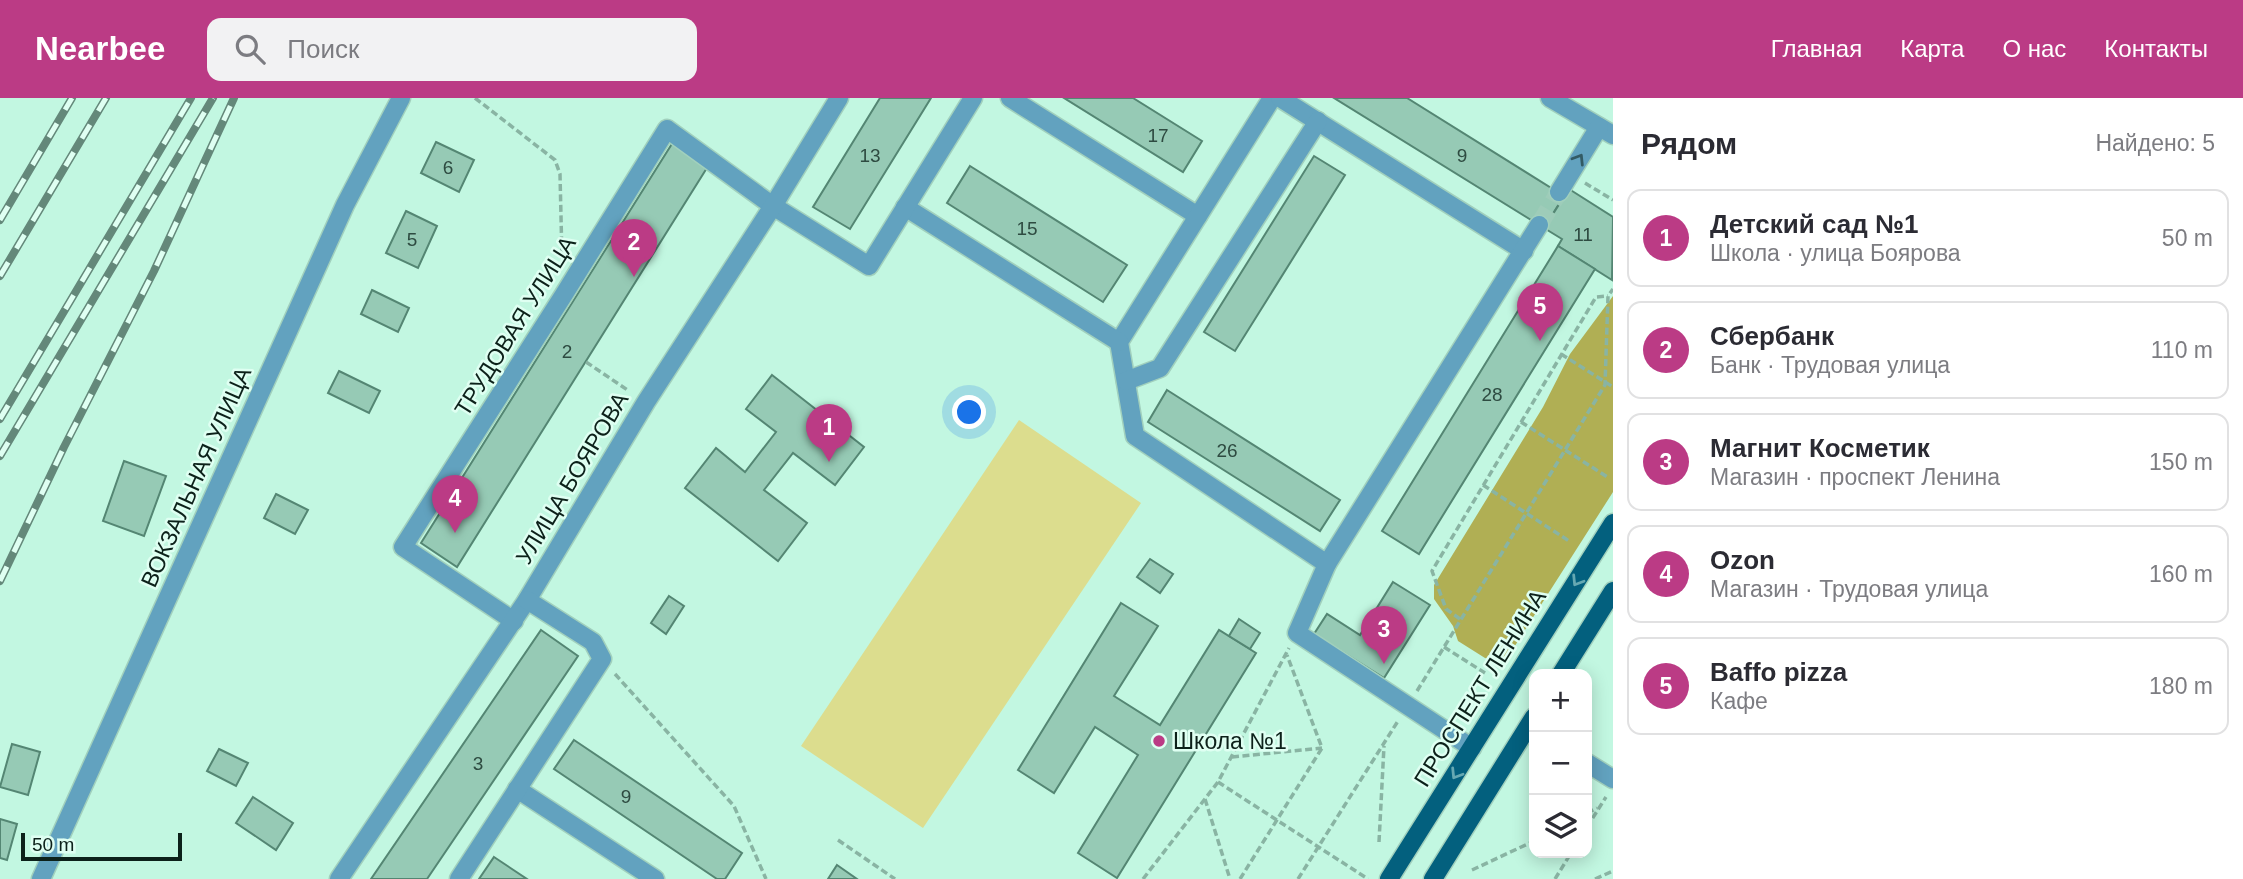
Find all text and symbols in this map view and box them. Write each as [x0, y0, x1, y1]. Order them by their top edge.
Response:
search box [207, 18, 697, 81]
text: Nearbee [35, 30, 165, 67]
icon: search [231, 30, 269, 68]
text: Поиск [287, 34, 359, 64]
text: Главная [1771, 35, 1862, 62]
text: Карта [1900, 35, 1964, 62]
text: О нас [2002, 35, 2066, 62]
text: Контакты [2104, 35, 2208, 62]
house number: 17 [1147, 125, 1169, 146]
text: Рядом [1641, 127, 1737, 160]
text: Найдено: 5 [2095, 130, 2215, 156]
house number: 13 [859, 145, 881, 166]
house number: 9 [1457, 145, 1467, 166]
one-way arrow [1571, 154, 1584, 167]
house number: 6 [443, 157, 453, 178]
text: Детский сад №1 [1710, 209, 1918, 239]
house number: 15 [1016, 218, 1038, 239]
pin: 2 [611, 219, 657, 277]
house number: 11 [1573, 224, 1593, 245]
text: 1 [1660, 225, 1672, 251]
text: 50 m [2162, 225, 2213, 251]
house number: 5 [407, 229, 417, 250]
street label: ТРУДОВАЯ УЛИЦА [449, 231, 581, 421]
text: Школа · улица Боярова [1710, 240, 1961, 266]
pin: 5 [1517, 283, 1563, 341]
text: Сбербанк [1710, 321, 1834, 351]
text: 2 [1660, 337, 1672, 363]
text: 110 m [2151, 337, 2213, 363]
house number: 2 [562, 341, 572, 362]
text: Банк · Трудовая улица [1710, 352, 1950, 378]
street label: ВОКЗАЛЬНАЯ УЛИЦА [136, 362, 257, 591]
house number: 28 [1481, 384, 1503, 405]
street label: УЛИЦА БОЯРОВА [510, 387, 634, 569]
your location [952, 395, 986, 429]
pin: 1 [806, 404, 852, 462]
text: Магнит Косметик [1710, 433, 1930, 463]
house number: 26 [1216, 440, 1238, 461]
text: 3 [1660, 449, 1672, 475]
text: 150 m [2149, 449, 2213, 475]
text: Магазин · проспект Ленина [1710, 464, 2000, 490]
pin: 4 [432, 475, 478, 533]
text: Ozon [1710, 545, 1775, 575]
text: 4 [1660, 561, 1672, 587]
text: 160 m [2149, 561, 2213, 587]
one-way arrow [1572, 573, 1585, 586]
text: Магазин · Трудовая улица [1710, 576, 1988, 602]
street label: ПРОСПЕКТ ЛЕНИНА [1409, 584, 1552, 791]
pin: 3 [1361, 606, 1407, 664]
text: Baffo pizza [1710, 657, 1847, 687]
map controls [1529, 669, 1592, 858]
button: + [1529, 669, 1592, 732]
text: 5 [1660, 673, 1672, 699]
text: 180 m [2149, 673, 2213, 699]
text: Кафе [1710, 688, 1768, 714]
place label: Школа №1 [1173, 728, 1287, 754]
button: − [1529, 732, 1592, 795]
marker: Школа №1 [1151, 733, 1167, 749]
house number: 3 [473, 753, 483, 774]
one-way arrow [1451, 766, 1464, 779]
house number: 9 [621, 786, 631, 807]
button: layers [1529, 795, 1592, 858]
scale bar [21, 830, 182, 862]
text: 50 m [32, 834, 74, 855]

